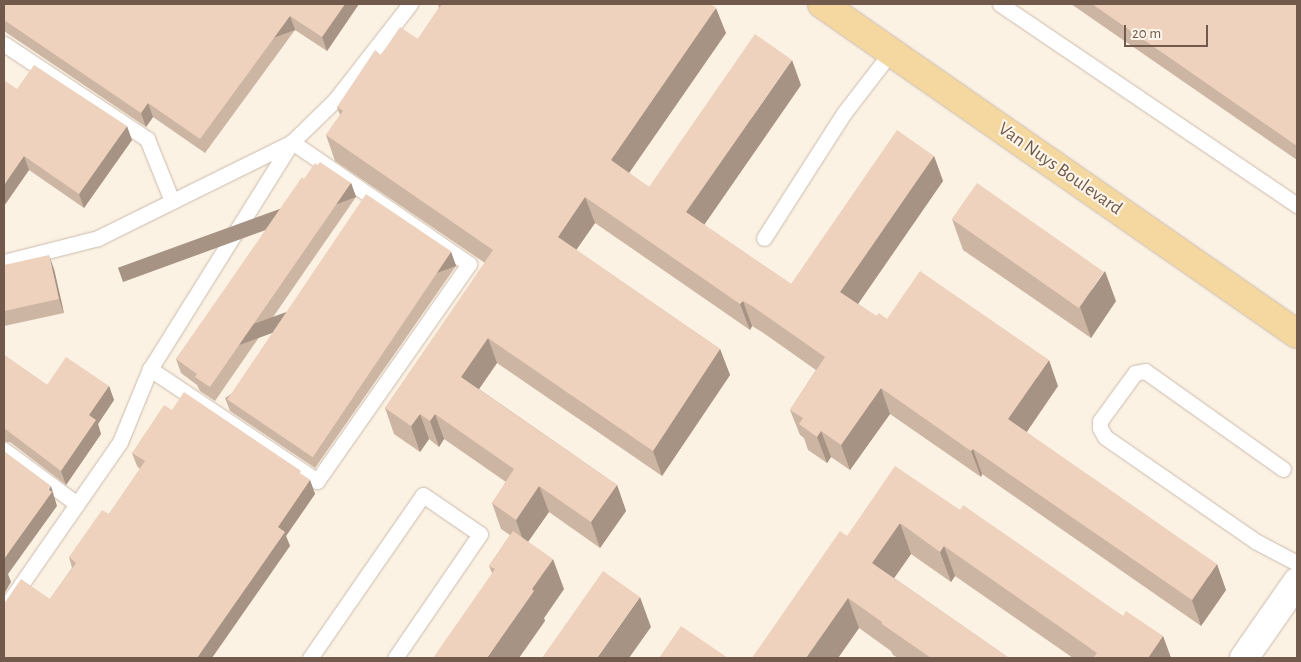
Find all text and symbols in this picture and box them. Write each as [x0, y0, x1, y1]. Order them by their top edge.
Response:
scale bar [1126, 15, 1210, 47]
text: 20 m [1132, 26, 1161, 41]
street label: Van Nuys Boulevard [993, 118, 1127, 220]

